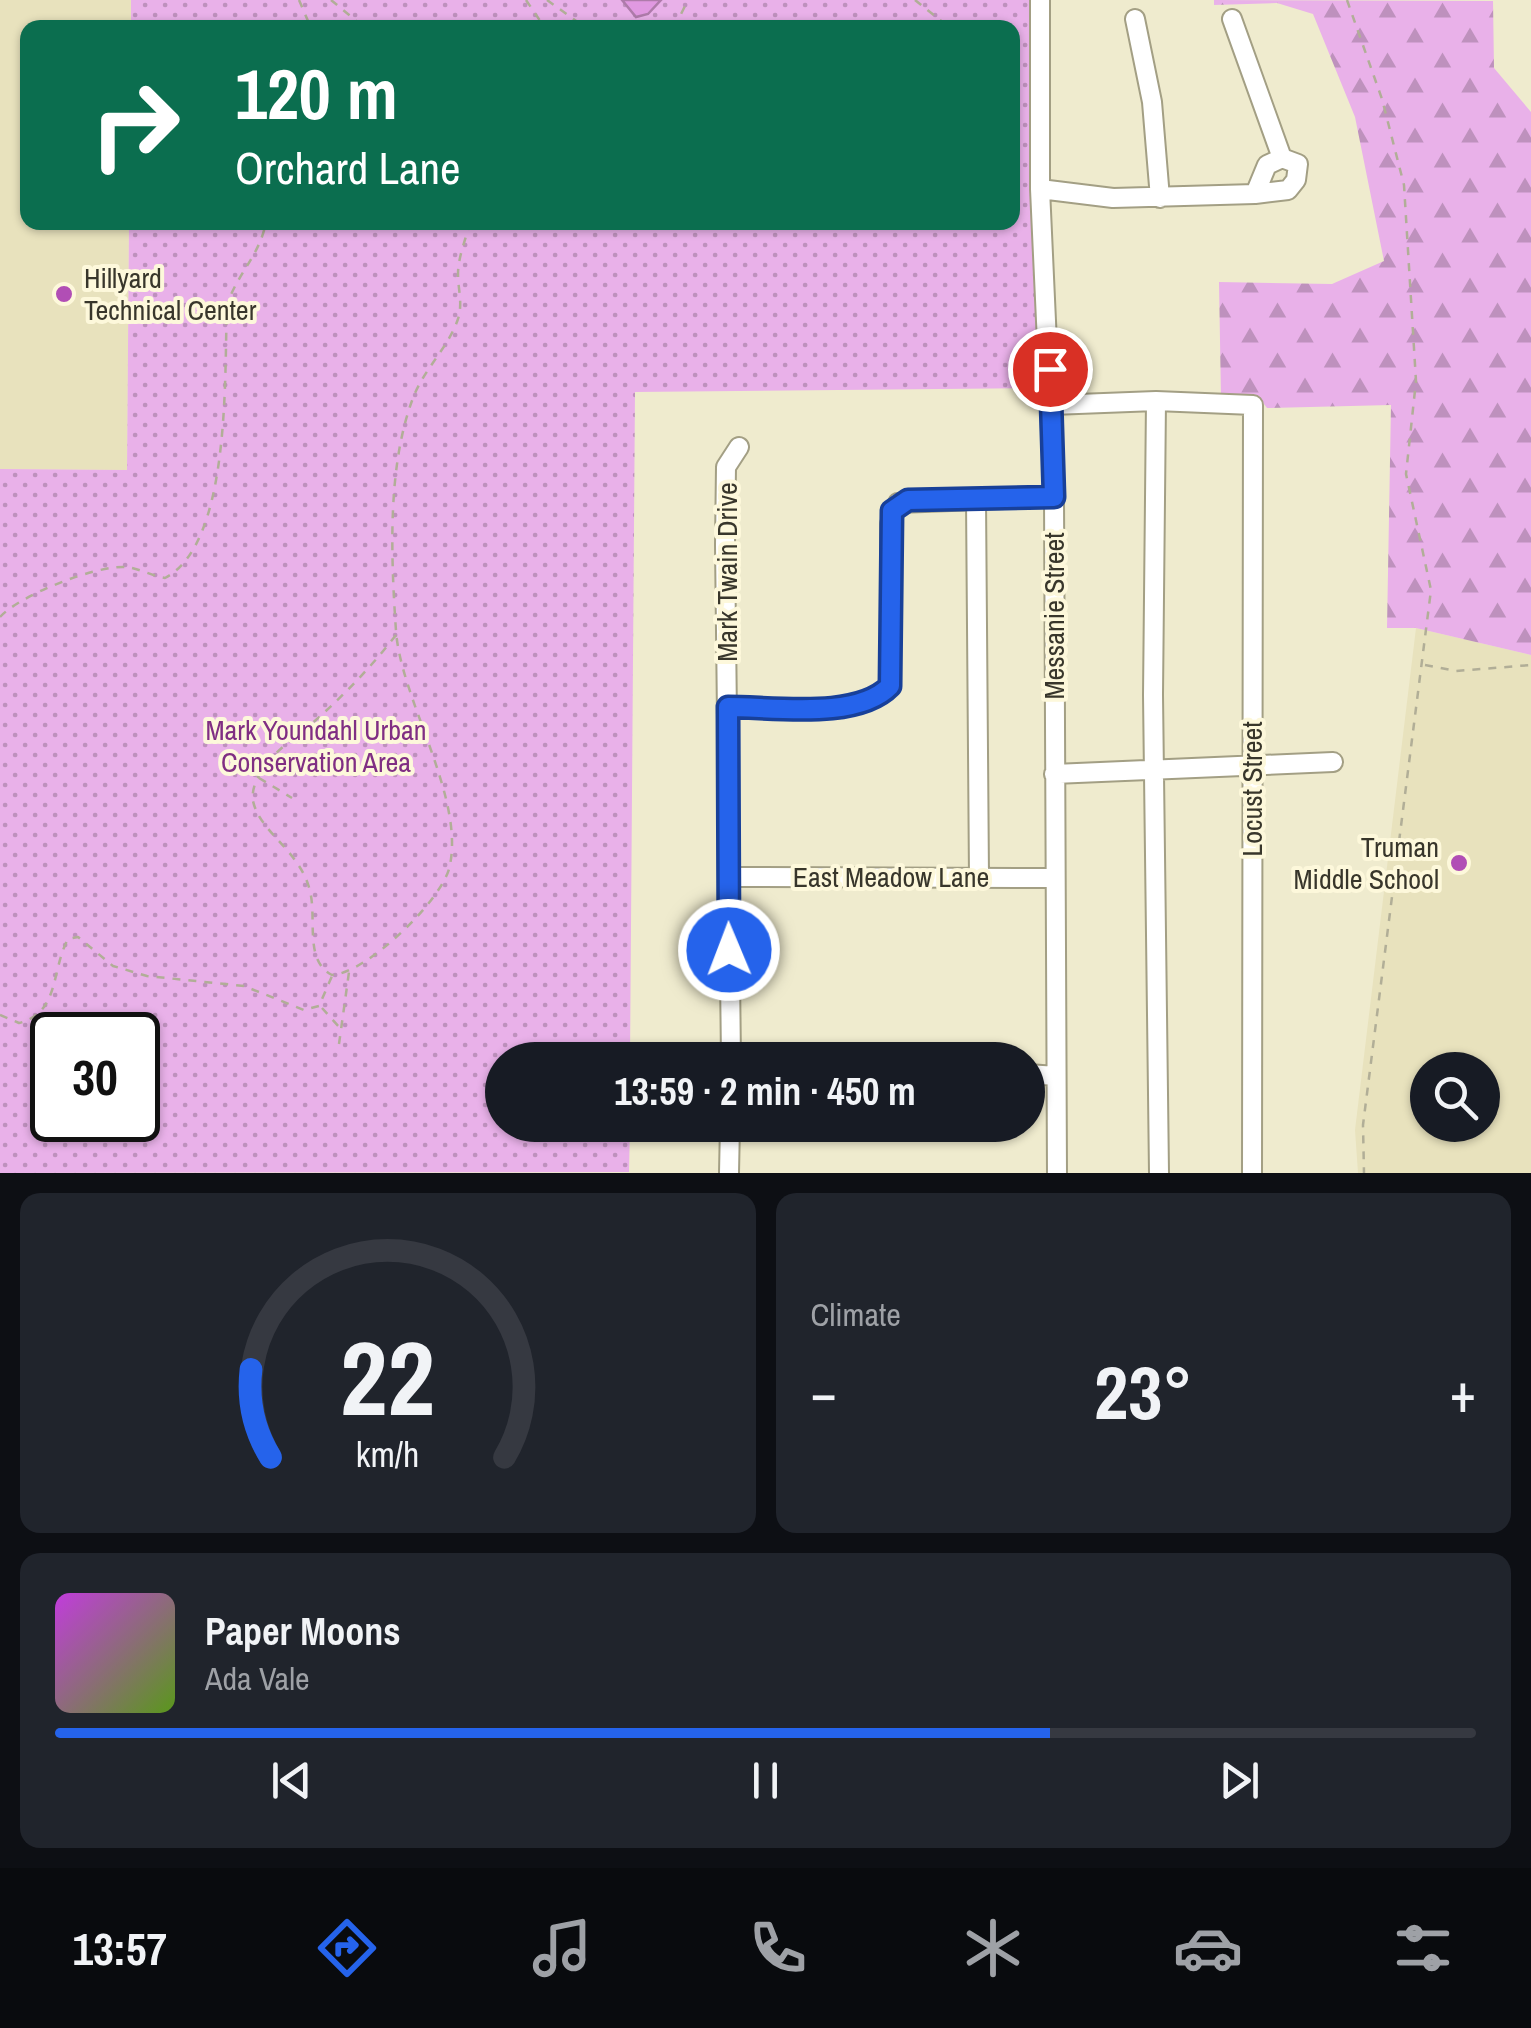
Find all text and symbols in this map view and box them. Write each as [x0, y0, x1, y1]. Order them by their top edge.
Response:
text: 120 m [235, 47, 398, 141]
icon: right [70, 60, 200, 190]
text: Orchard Lane [235, 137, 461, 198]
place label: Hillyard Technical Center [84, 259, 257, 329]
marker: Hillyard Technical Center [53, 283, 75, 305]
pin [1008, 327, 1093, 412]
icon: arrive [1023, 342, 1078, 397]
street label: Mark Twain Drive [708, 482, 746, 662]
street label: Messanie Street [1035, 532, 1073, 700]
park label: Mark Youndahl Urban Conservation Area [205, 711, 427, 781]
street label: Locust Street [1233, 721, 1271, 857]
place label: Truman Middle School [1294, 828, 1439, 898]
marker: Truman Middle School [1448, 852, 1470, 874]
street label: East Meadow Lane [793, 858, 989, 896]
position arrow [677, 898, 781, 1002]
speed limit sign: 30 [30, 1012, 160, 1142]
map controls [1410, 1052, 1500, 1142]
button: search [1410, 1052, 1500, 1142]
text: 13:59 · 2 min · 450 m [614, 1066, 916, 1117]
text: Climate [811, 1293, 901, 1336]
text: 22 [340, 1307, 435, 1447]
text: 23° [1094, 1341, 1192, 1442]
text: − [811, 1355, 837, 1429]
text: + [1450, 1355, 1476, 1429]
text: km/h [356, 1430, 420, 1478]
text: Paper Moons [205, 1606, 401, 1657]
text: Ada Vale [205, 1657, 310, 1700]
icon: previous [264, 1753, 319, 1808]
icon: pause [738, 1753, 793, 1808]
icon: next [1212, 1753, 1267, 1808]
icon: directions [312, 1913, 382, 1983]
icon: music [527, 1913, 597, 1983]
icon: phone [743, 1913, 813, 1983]
icon: climate [958, 1913, 1028, 1983]
icon: car [1173, 1913, 1243, 1983]
icon: filters [1388, 1913, 1458, 1983]
text: 13:57 [73, 1918, 167, 1979]

